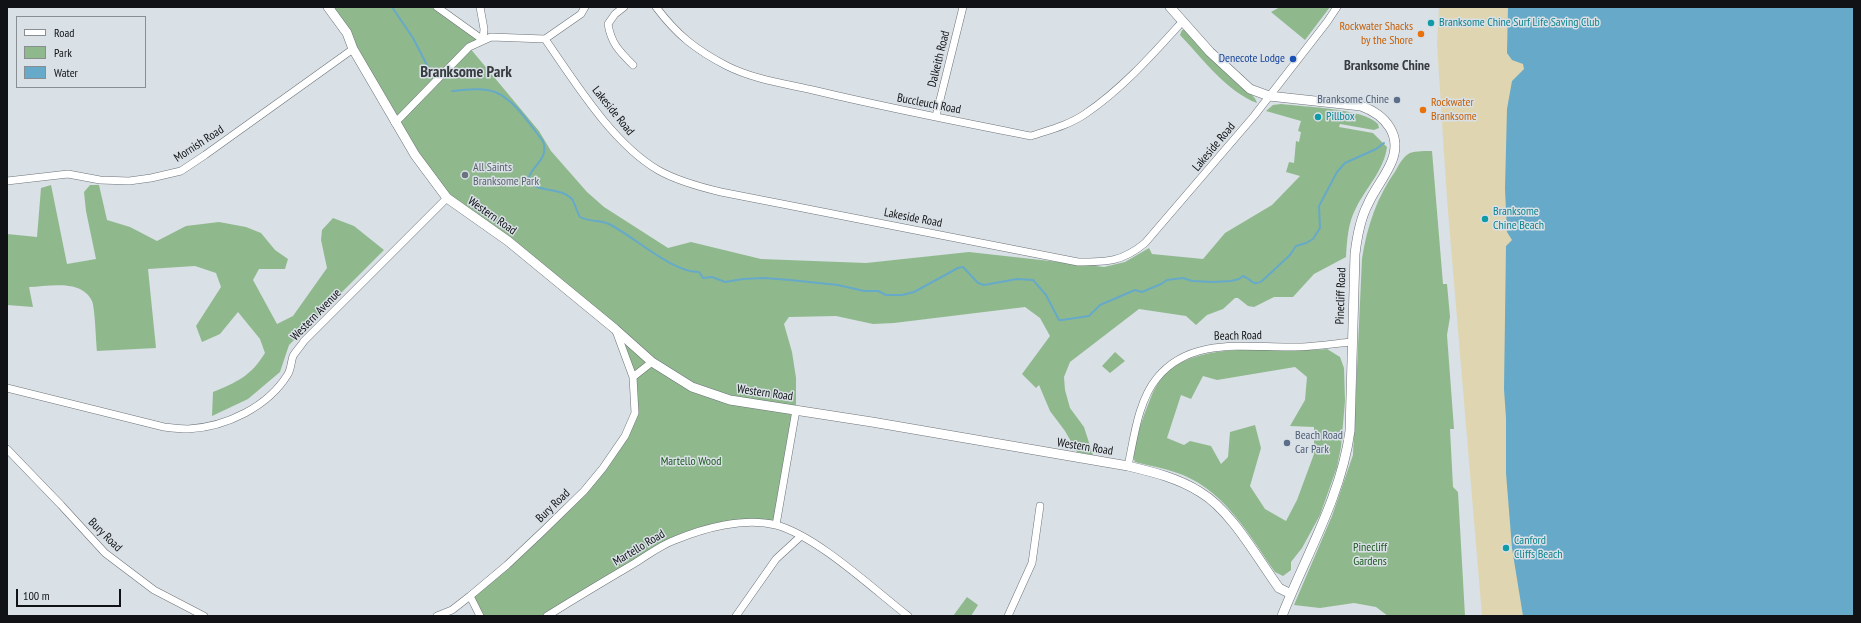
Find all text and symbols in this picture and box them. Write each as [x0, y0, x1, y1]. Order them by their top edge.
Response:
legend [16, 16, 146, 88]
place label: Branksome Chine Surf Life Saving Club [1439, 16, 1600, 30]
marker: Branksome Chine Surf Life Saving Club [1426, 18, 1436, 28]
place label: Rockwater Shacks by the Shore [1340, 20, 1413, 48]
text: Road [54, 25, 74, 40]
street label: Dalkeith Road [925, 29, 953, 89]
marker: Rockwater Shacks by the Shore [1416, 29, 1426, 39]
text: Park [54, 45, 72, 60]
place label: Denecote Lodge [1219, 52, 1285, 66]
marker: Denecote Lodge [1288, 54, 1298, 64]
district label: Branksome Chine [1344, 58, 1430, 74]
district label: Branksome Park [420, 62, 512, 82]
text: Water [54, 65, 78, 80]
street label: Lakeside Road [589, 84, 637, 138]
street label: Buccleuch Road [896, 91, 962, 117]
place label: Branksome Chine [1317, 93, 1389, 107]
marker: Branksome Chine [1392, 95, 1402, 105]
place label: Rockwater Branksome [1431, 96, 1477, 124]
marker: Rockwater Branksome [1418, 105, 1428, 115]
place label: Pillbox [1326, 110, 1355, 124]
marker: Pillbox [1313, 112, 1323, 122]
street label: Lakeside Road [1190, 120, 1238, 174]
street label: Mornish Road [171, 123, 227, 165]
place label: All Saints Branksome Park [473, 161, 539, 189]
marker: All Saints Branksome Park [460, 170, 470, 180]
street label: Western Road [465, 194, 519, 238]
street label: Lakeside Road [883, 205, 943, 231]
place label: Branksome Chine Beach [1493, 205, 1544, 233]
marker: Branksome Chine Beach [1480, 214, 1490, 224]
street label: Pinecliff Road [1333, 267, 1349, 325]
street label: Western Avenue [288, 286, 344, 344]
street label: Beach Road [1214, 328, 1262, 344]
street label: Western Road [736, 382, 794, 404]
place label: Beach Road Car Park [1295, 429, 1343, 457]
street label: Western Road [1056, 435, 1114, 459]
marker: Beach Road Car Park [1282, 438, 1292, 448]
park label: Martello Wood [661, 455, 721, 469]
street label: Bury Road [533, 486, 573, 526]
street label: Bury Road [85, 515, 125, 555]
street label: Martello Road [610, 527, 668, 569]
place label: Canford Cliffs Beach [1514, 534, 1563, 562]
park label: Pinecliff Gardens [1353, 541, 1387, 569]
marker: Canford Cliffs Beach [1501, 543, 1511, 553]
scale bar [18, 581, 123, 607]
text: 100 m [23, 588, 50, 603]

